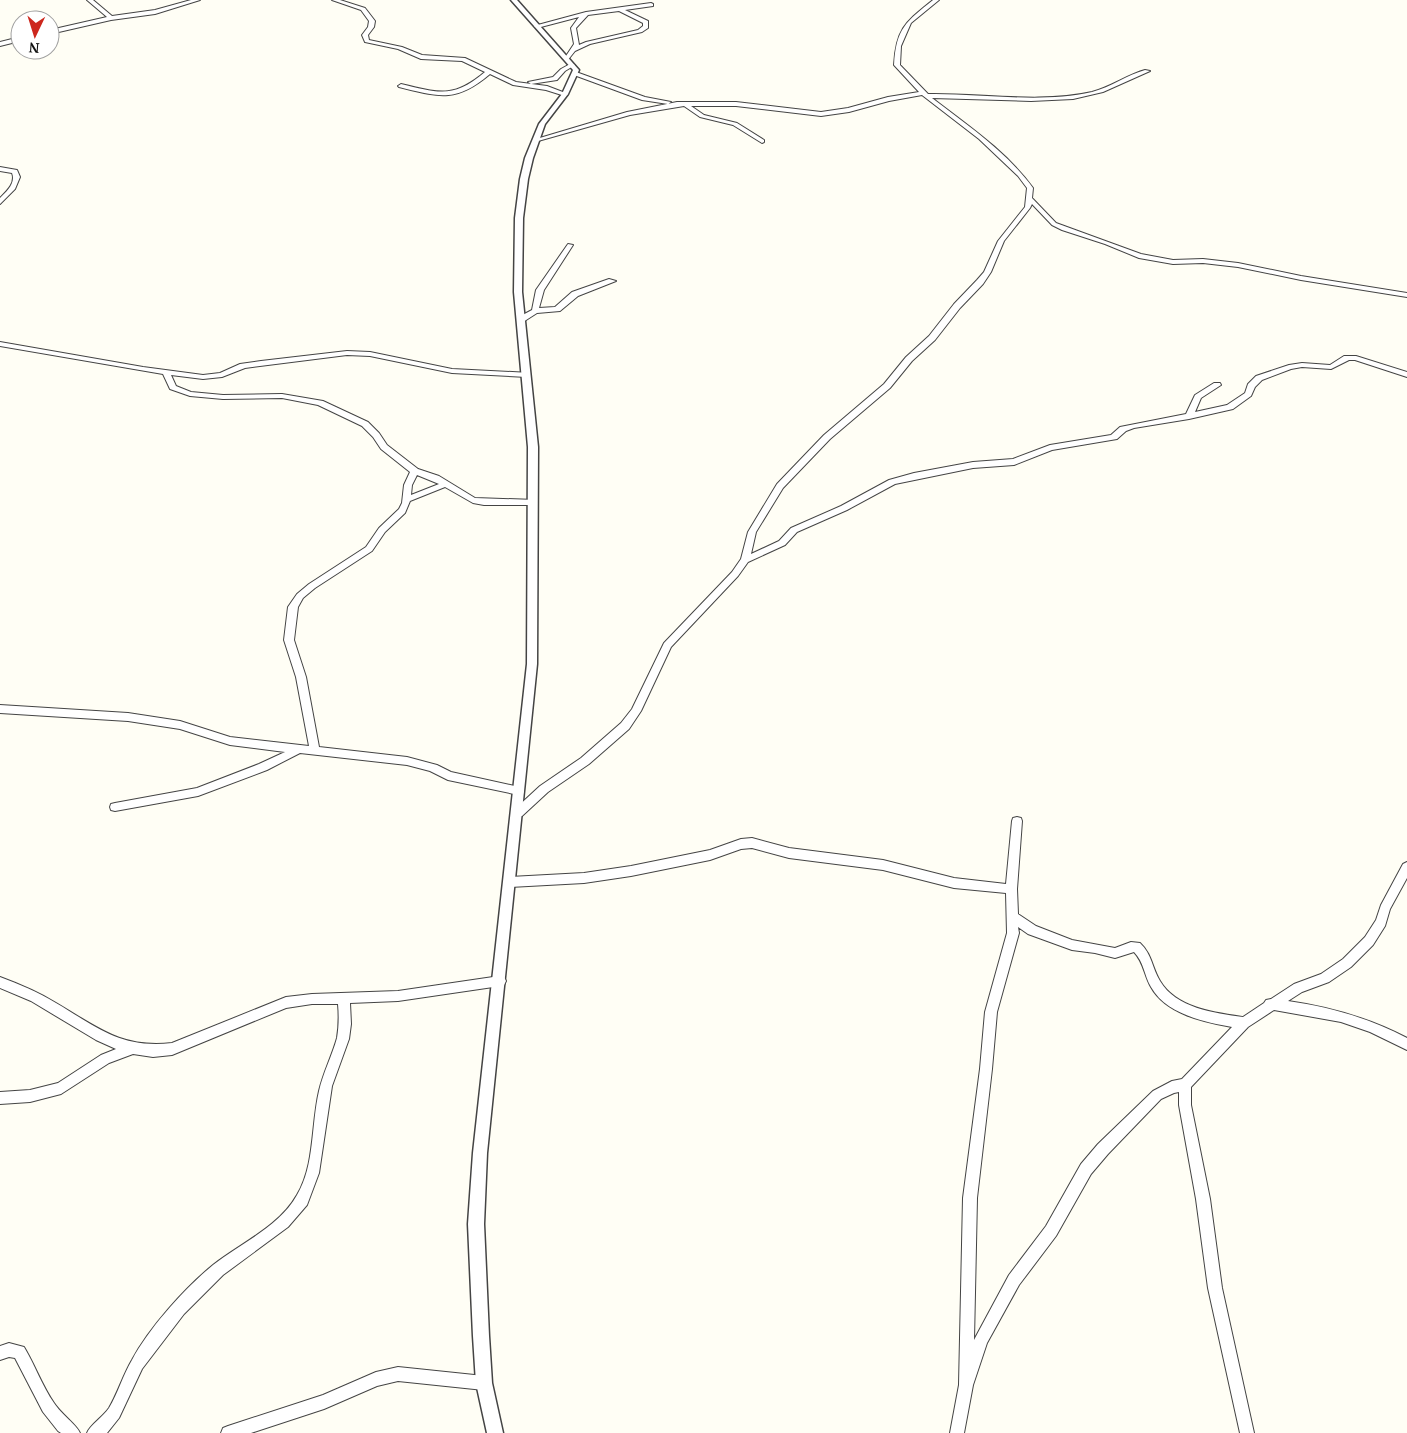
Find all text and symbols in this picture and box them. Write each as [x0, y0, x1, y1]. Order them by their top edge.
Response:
north arrow [10, 10, 60, 60]
text: N [28, 39, 40, 58]

